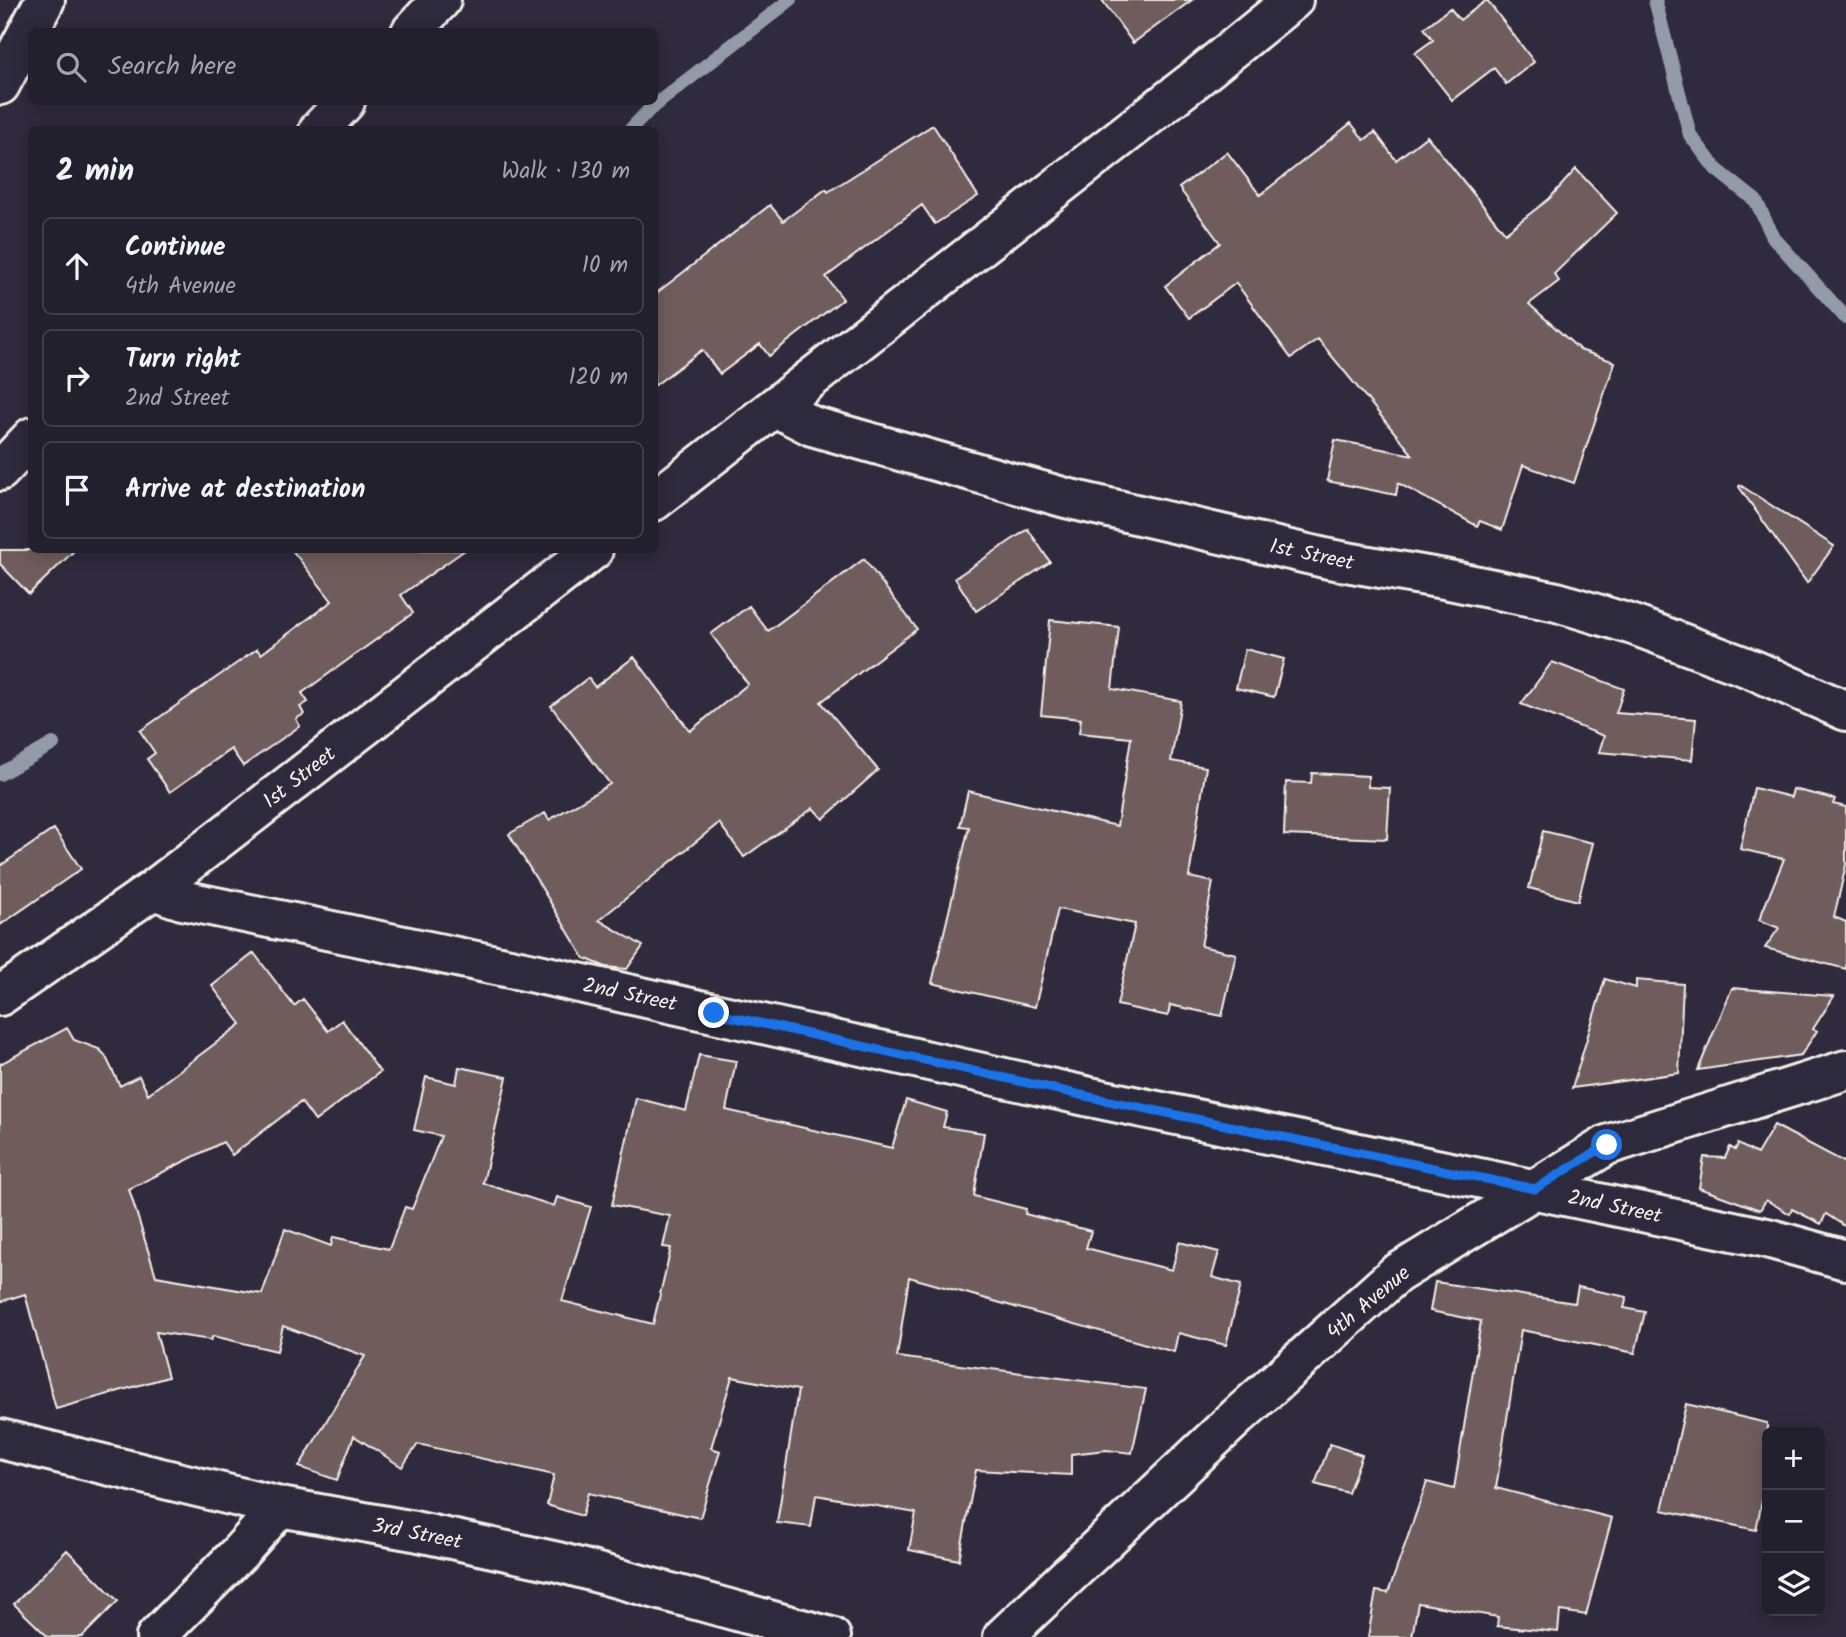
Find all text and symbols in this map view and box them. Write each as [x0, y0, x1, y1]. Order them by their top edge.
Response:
search box [28, 28, 658, 105]
text: Search here [108, 46, 236, 88]
icon: search [52, 48, 90, 86]
text: 2 min [56, 148, 134, 196]
text: Walk · 130 m [502, 154, 630, 190]
text: Continue [125, 227, 226, 269]
icon: ahead [58, 247, 96, 285]
text: 10 m [582, 248, 628, 284]
text: 4th Avenue [125, 269, 236, 305]
text: Turn right [125, 339, 241, 381]
icon: right [58, 359, 96, 397]
text: 120 m [568, 360, 628, 396]
text: 2nd Street [125, 381, 230, 417]
text: Arrive at destination [125, 469, 365, 511]
icon: arrive [58, 471, 96, 509]
street label: 1st Street [1267, 530, 1358, 581]
street label: 1st Street [256, 738, 344, 817]
street label: 2nd Street [580, 969, 681, 1022]
route end [698, 997, 729, 1028]
route start [1591, 1129, 1622, 1160]
street label: 2nd Street [1565, 1181, 1666, 1234]
street label: 4th Avenue [1320, 1258, 1419, 1348]
map controls [1762, 1427, 1825, 1616]
button: + [1762, 1427, 1825, 1490]
button: − [1762, 1490, 1825, 1553]
street label: 3rd Street [369, 1510, 465, 1560]
button: layers [1762, 1553, 1825, 1616]

